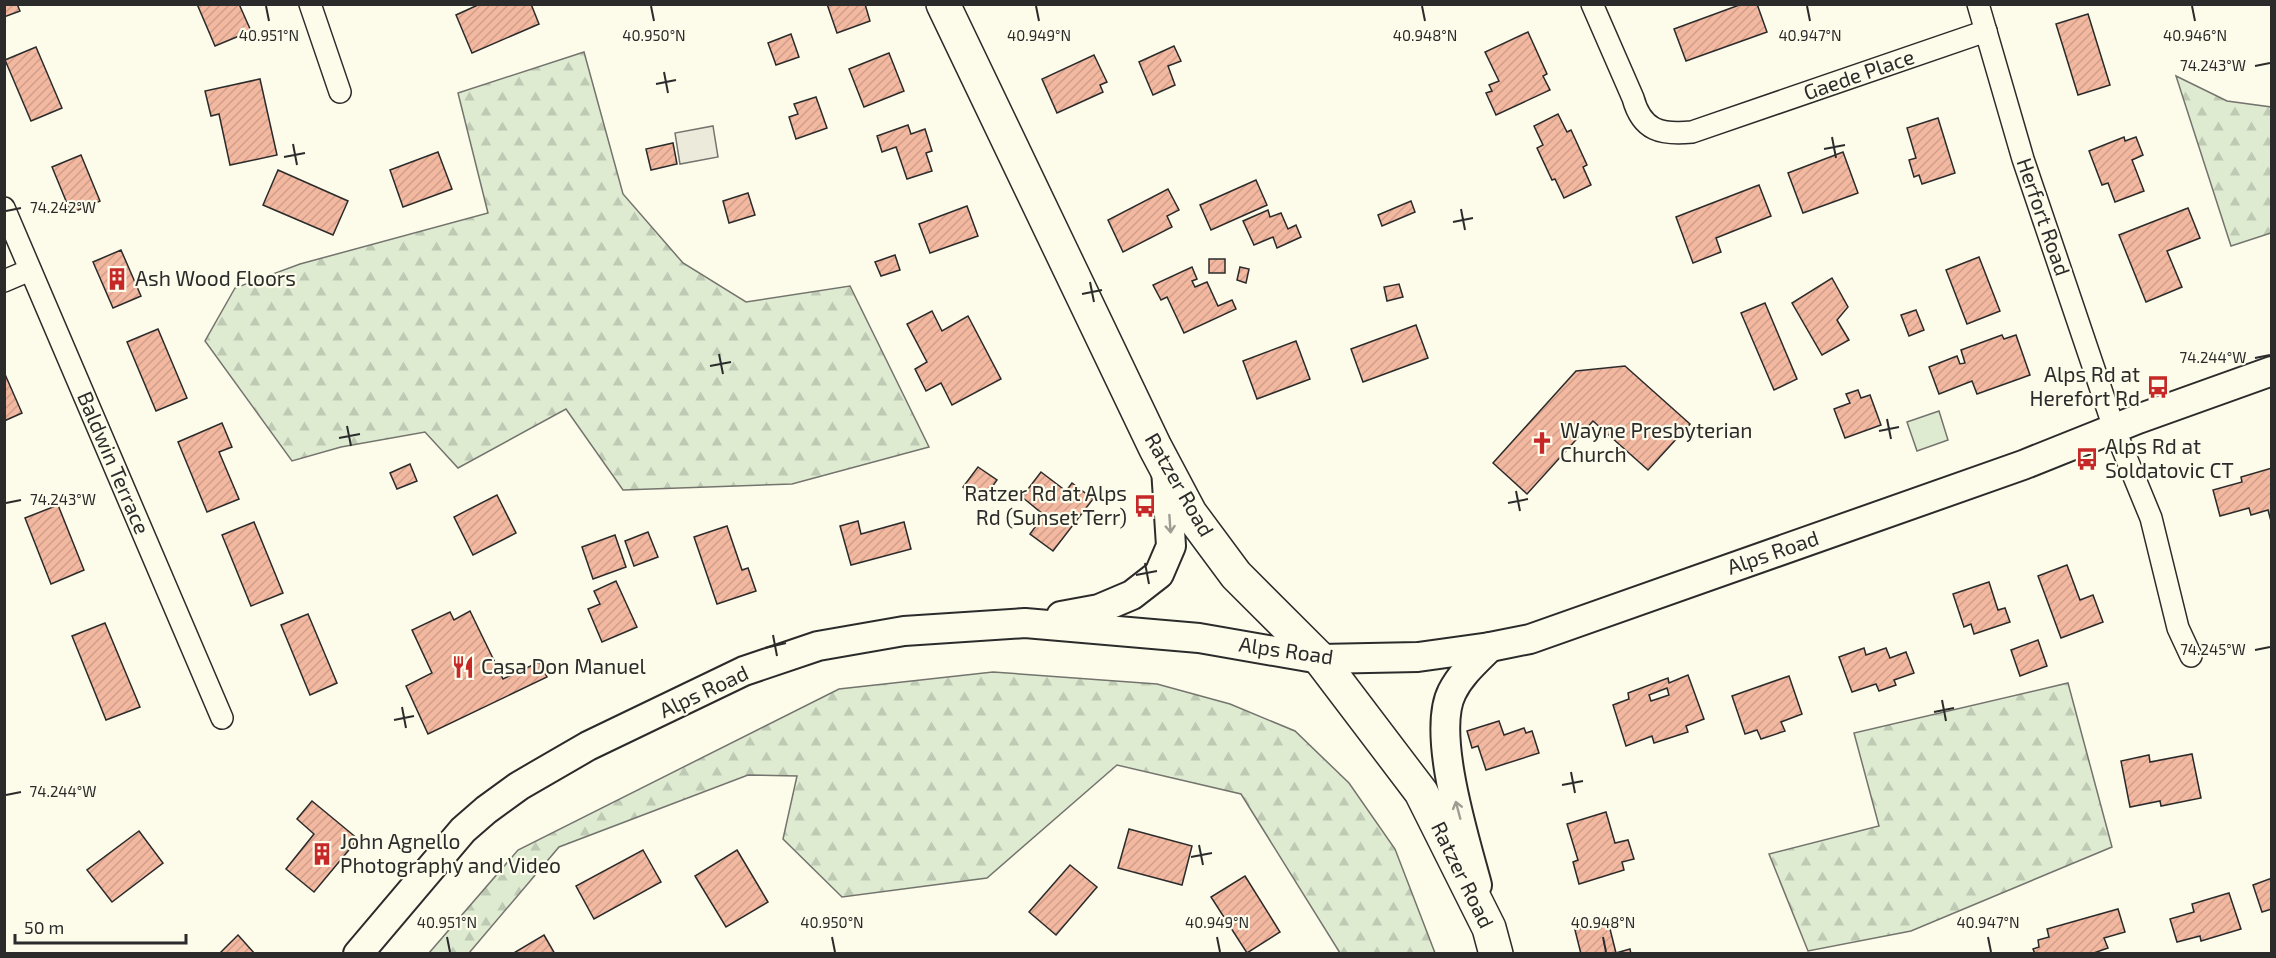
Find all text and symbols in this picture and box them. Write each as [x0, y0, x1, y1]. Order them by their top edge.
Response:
text: 40.951°N [239, 26, 299, 44]
text: 40.950°N [622, 26, 686, 44]
text: 40.949°N [1007, 26, 1071, 44]
text: 40.948°N [1393, 26, 1457, 44]
text: 40.947°N [1778, 26, 1842, 44]
text: 40.946°N [2163, 26, 2227, 44]
street label: Gaede Place [1800, 43, 1917, 104]
text: 74.243°W [2180, 56, 2246, 74]
street label: Herfort Road [2013, 154, 2076, 279]
text: 74.242°W [30, 198, 96, 216]
place label: Ash Wood Floors [135, 265, 296, 290]
building icon: Ash Wood Floors [104, 266, 130, 292]
text: 74.244°W [2180, 348, 2246, 366]
place label: Alps Rd at Herefort Rd [2029, 361, 2140, 410]
bus stop icon: Alps Rd at Herefort Rd [2145, 374, 2171, 400]
street label: Baldwin Terrace [73, 387, 156, 538]
place label: Wayne Presbyterian Church [1560, 417, 1753, 466]
street label: Ratzer Road [1141, 428, 1220, 541]
church icon: Wayne Presbyterian Church [1529, 430, 1555, 456]
place label: Alps Rd at Soldatovic CT [2105, 433, 2234, 482]
bus stop icon: Alps Rd at Soldatovic CT [2074, 446, 2100, 472]
place label: Ratzer Rd at Alps Rd (Sunset Terr) [964, 480, 1127, 529]
text: 74.243°W [30, 490, 96, 508]
bus stop icon: Ratzer Rd at Alps Rd (Sunset Terr) [1132, 493, 1158, 519]
one-way arrow [1165, 514, 1176, 534]
street label: Alps Road [1723, 524, 1822, 579]
street label: Alps Road [1237, 631, 1335, 669]
text: 74.245°W [2180, 640, 2246, 658]
place label: Casa Don Manuel [481, 653, 647, 678]
restaurant icon: Casa Don Manuel [450, 654, 476, 680]
street label: Alps Road [655, 659, 752, 722]
text: 74.244°W [30, 782, 96, 800]
one-way arrow [1451, 801, 1463, 820]
street label: Ratzer Road [1427, 817, 1500, 932]
place label: John Agnello Photography and Video [340, 828, 561, 877]
building icon: John Agnello Photography and Video [309, 841, 335, 867]
scale bar [15, 907, 186, 945]
text: 40.951°N [417, 913, 477, 931]
text: 40.950°N [800, 913, 864, 931]
text: 40.949°N [1185, 913, 1249, 931]
text: 40.948°N [1571, 913, 1635, 931]
text: 40.947°N [1956, 913, 2020, 931]
text: 50 m [24, 916, 64, 938]

